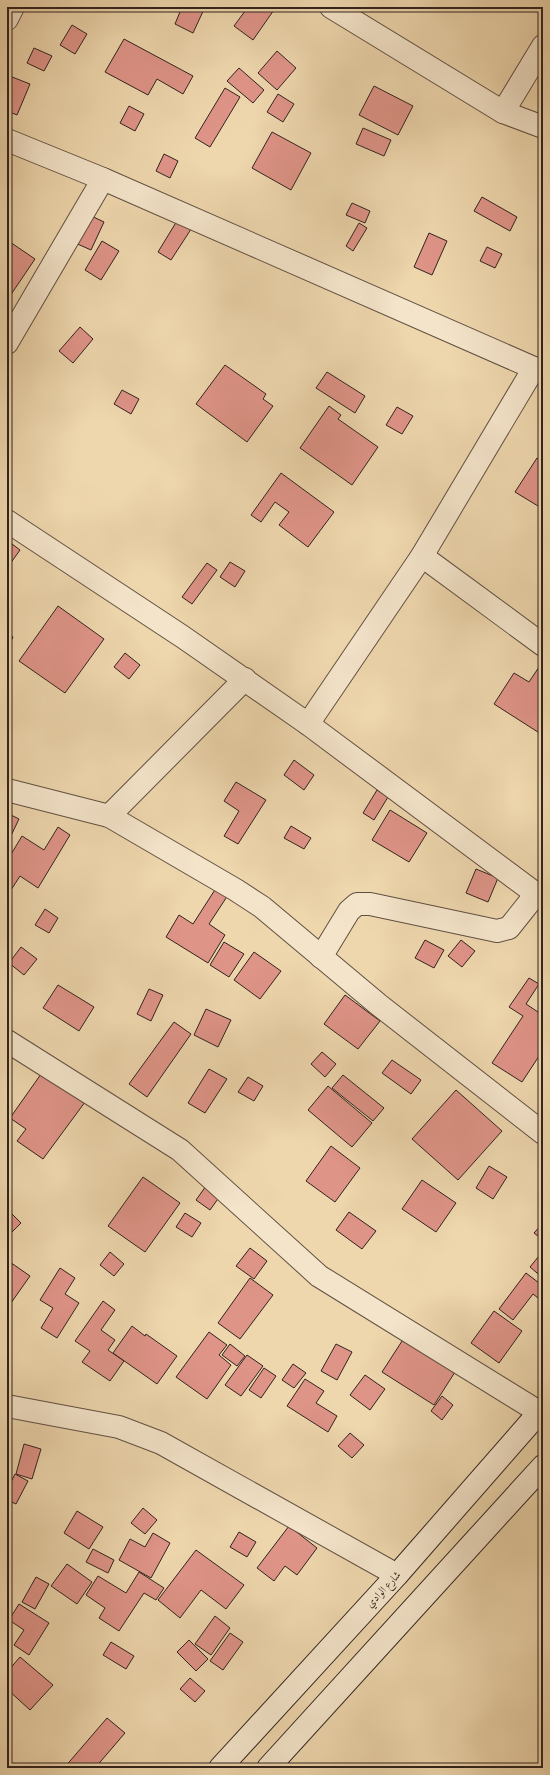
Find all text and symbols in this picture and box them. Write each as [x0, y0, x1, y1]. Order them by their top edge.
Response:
street label: شارع الوادي [363, 1568, 406, 1612]

